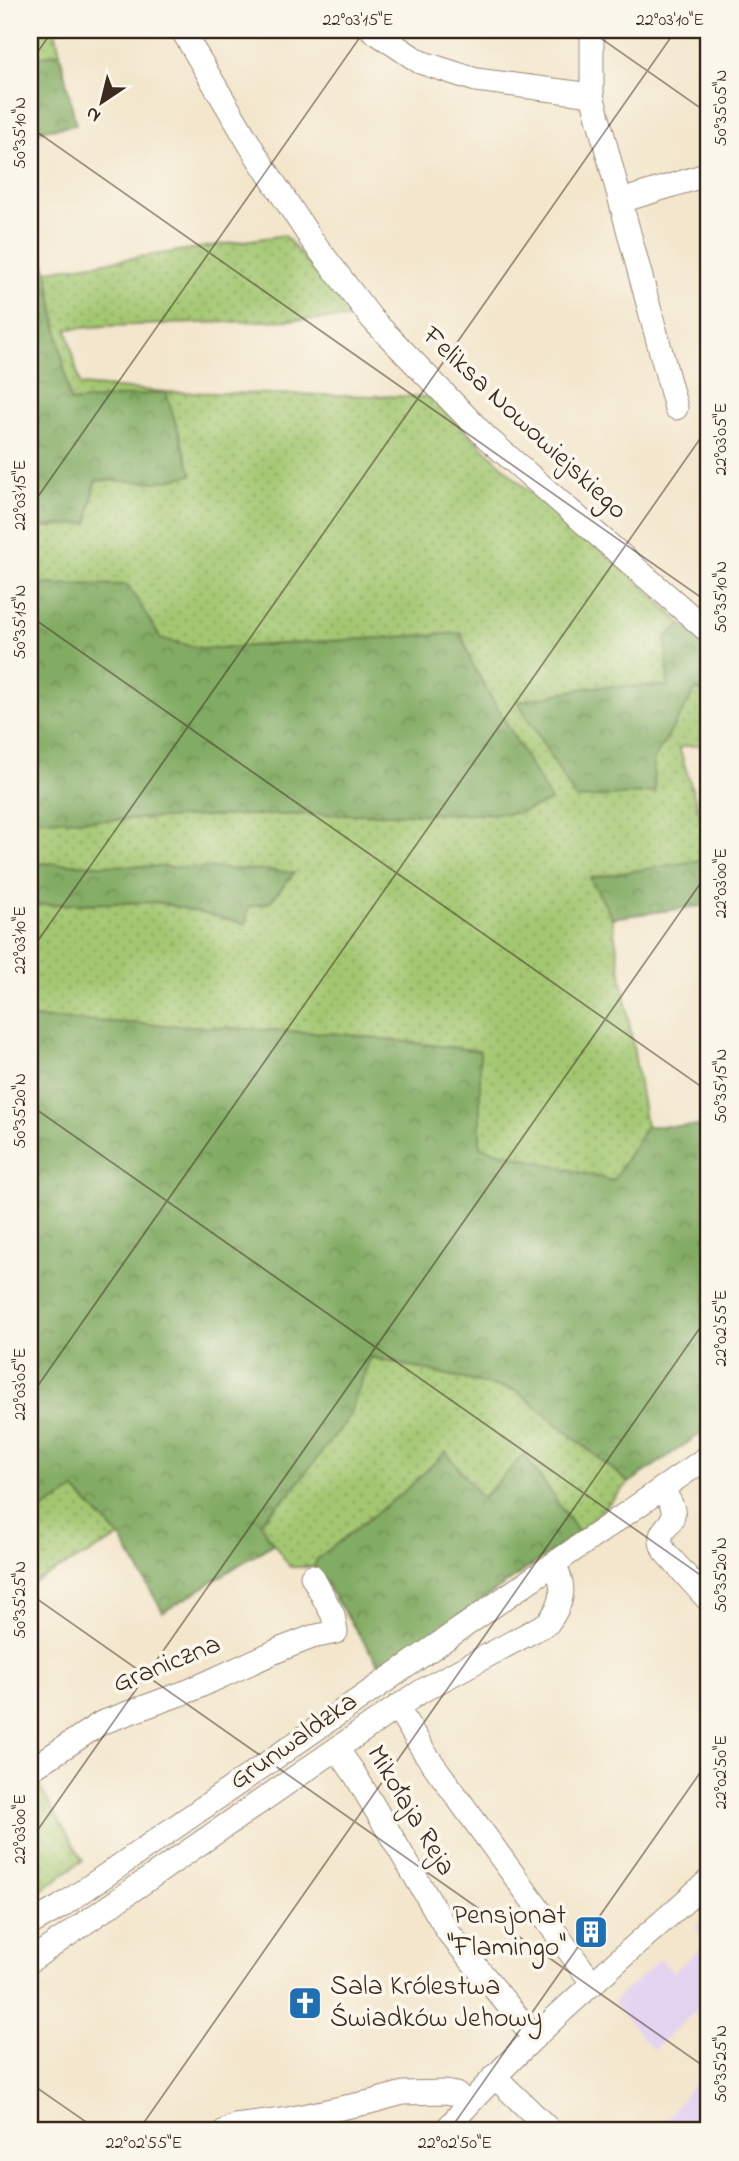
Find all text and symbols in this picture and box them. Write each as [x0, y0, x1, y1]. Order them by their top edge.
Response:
text: 22°03'15"E [323, 8, 394, 34]
text: 22°03'10"E [636, 8, 704, 34]
north arrow [66, 66, 136, 136]
text: 50°35'05"N [709, 70, 735, 146]
text: 50°35'10"N [8, 97, 34, 169]
text: N [81, 99, 107, 129]
street label: Feliksa Nowowiejskiego [411, 317, 636, 530]
text: 22°03'05"E [709, 402, 735, 476]
text: 22°03'15"E [8, 459, 34, 530]
text: 50°35'10"N [709, 561, 735, 633]
text: 50°35'15"N [8, 585, 34, 659]
text: 22°03'00"E [709, 848, 735, 918]
text: 22°03'10"E [8, 906, 34, 974]
text: 50°35'15"N [709, 1049, 735, 1123]
text: 50°35'20"N [8, 1073, 34, 1149]
text: 22°02'55"E [709, 1289, 735, 1367]
text: 22°03'05"E [8, 1347, 34, 1421]
text: 50°35'20"N [709, 1537, 735, 1613]
text: 50°35'25"N [8, 1561, 34, 1639]
street label: Graniczna [107, 1625, 227, 1705]
street label: Grunwaldzka [221, 1682, 367, 1802]
text: 22°02'50"E [709, 1735, 735, 1809]
street label: Mikołaja Reja [355, 1738, 465, 1884]
text: 22°03'00"E [8, 1794, 34, 1864]
place label: Pensjonat "Flamingo" [447, 1896, 566, 1969]
building icon: Pensjonat "Flamingo" [572, 1913, 610, 1951]
place label: Sala Królestwa Świadków Jehowy [330, 1967, 542, 2040]
church icon: Sala Królestwa Świadków Jehowy [286, 1984, 324, 2022]
text: 50°35'25"N [709, 2025, 735, 2103]
text: 22°02'55"E [105, 2131, 183, 2157]
text: 22°02'50"E [418, 2131, 492, 2157]

